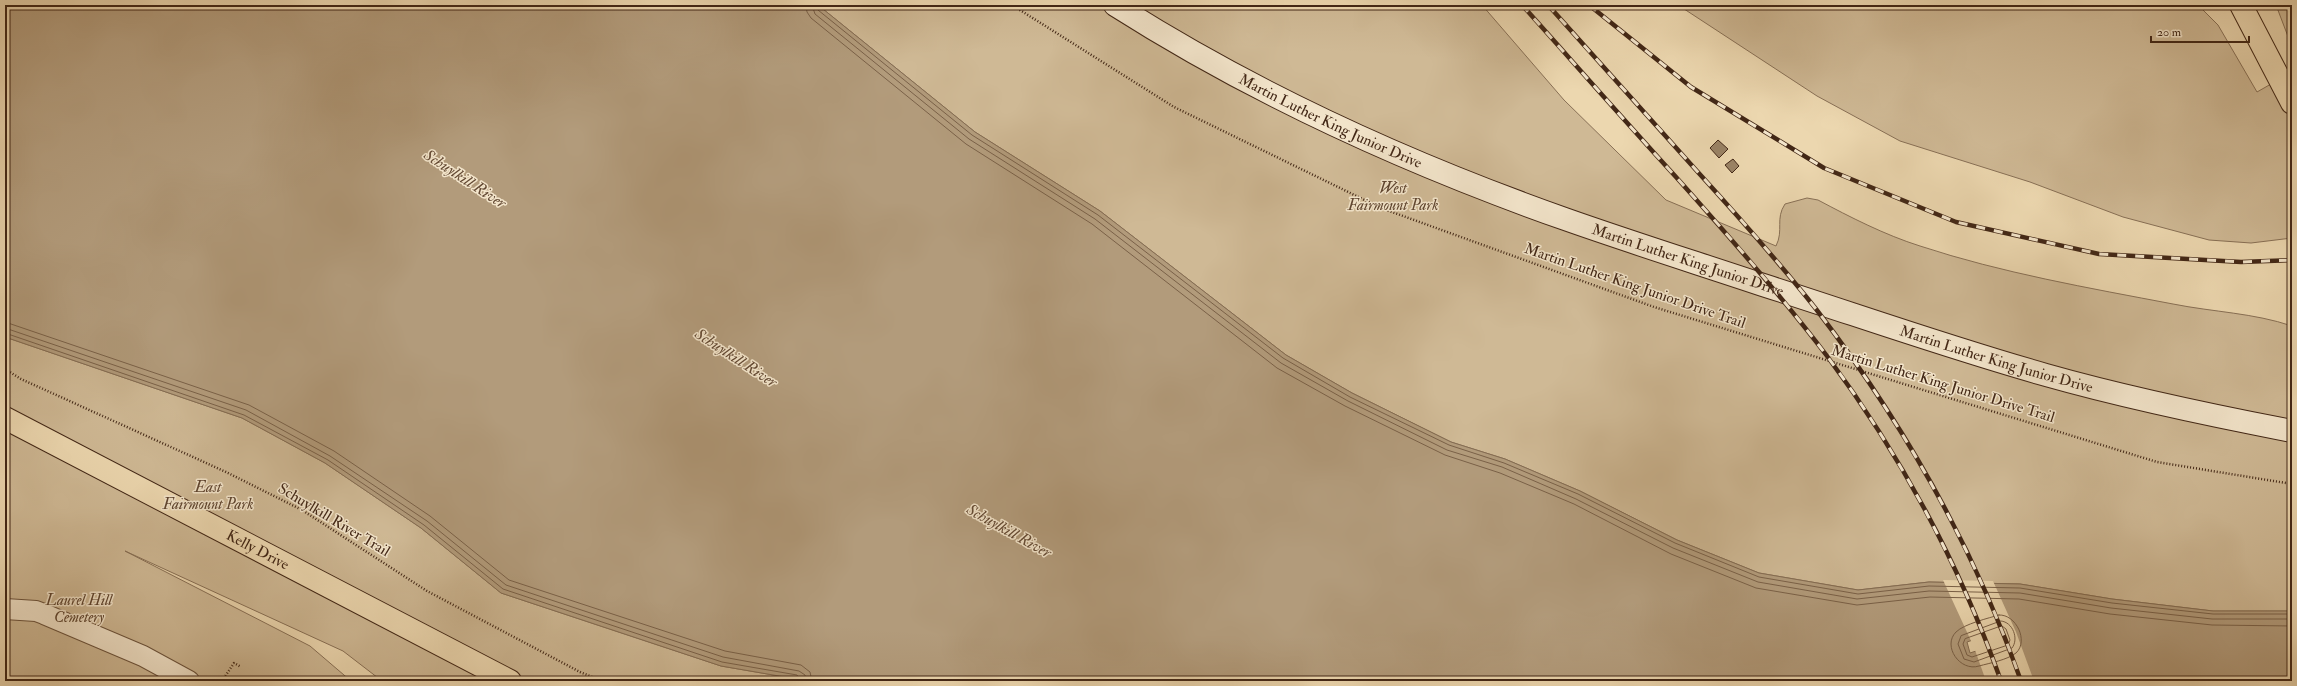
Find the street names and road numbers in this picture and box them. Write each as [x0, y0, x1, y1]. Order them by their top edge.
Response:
street label: Martin Luther King Junior Drive [1236, 69, 1425, 172]
street label: Martin Luther King Junior Drive [1589, 220, 1786, 301]
street label: Martin Luther King Junior Drive Trail [1522, 239, 1748, 334]
street label: Martin Luther King Junior Drive [1897, 321, 2095, 397]
street label: Martin Luther King Junior Drive Trail [1829, 341, 2057, 428]
street label: Schuylkill River Trail [274, 479, 394, 561]
street label: Kelly Drive [223, 525, 292, 574]

